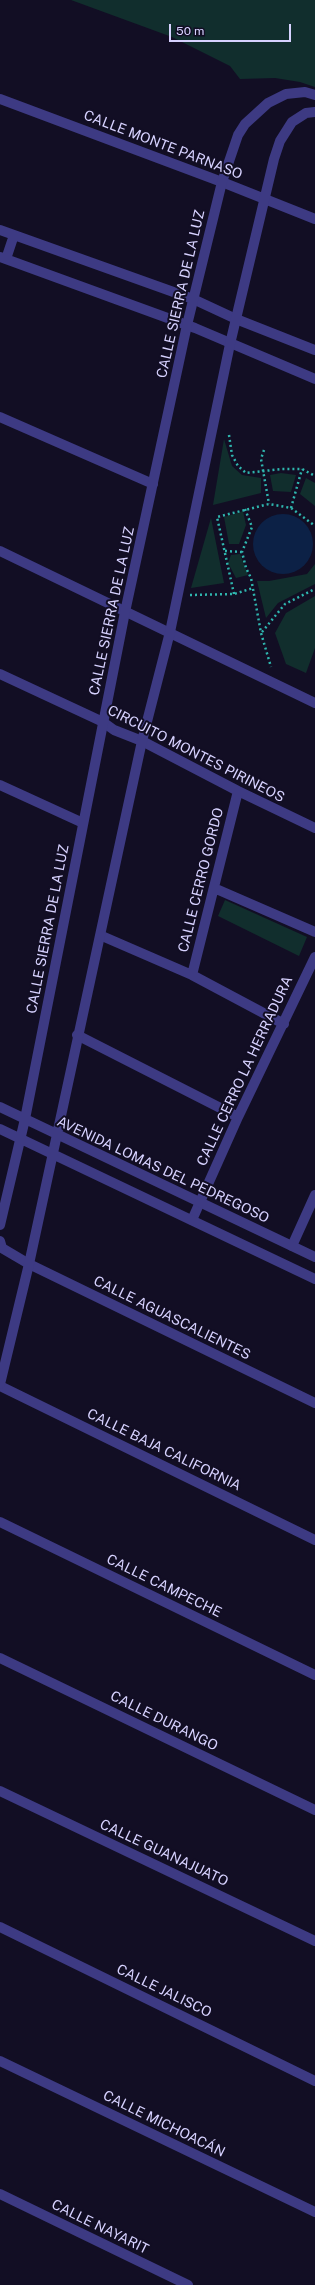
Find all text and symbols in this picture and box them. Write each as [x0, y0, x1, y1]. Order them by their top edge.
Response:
scale bar [171, 16, 293, 42]
text: 50 m [176, 24, 204, 38]
street label: CALLE MONTE PARNASO [81, 107, 245, 183]
street label: CALLE SIERRA DE LA LUZ [153, 208, 209, 380]
street label: CALLE SIERRA DE LA LUZ [86, 525, 138, 697]
street label: CIRCUITO MONTES PIRINEOS [105, 702, 287, 806]
street label: CALLE CERRO GORDO [175, 806, 227, 954]
street label: CALLE SIERRA DE LA LUZ [23, 843, 73, 1015]
street label: CALLE CERRO LA HERRADURA [194, 973, 296, 1169]
street label: AVENIDA LOMAS DEL PEDREGOSO [54, 1113, 272, 1227]
street label: CALLE AGUASCALIENTES [91, 1273, 253, 1363]
street label: CALLE BAJA CALIFORNIA [84, 1405, 244, 1495]
street label: CALLE CAMPECHE [104, 1551, 224, 1621]
street label: CALLE DURANGO [107, 1688, 221, 1754]
street label: CALLE GUANAJUATO [97, 1816, 231, 1890]
street label: CALLE JALISCO [114, 1961, 214, 2021]
street label: CALLE MICHOACÁN [100, 2087, 228, 2161]
street label: CALLE NAYARIT [49, 2196, 151, 2258]

